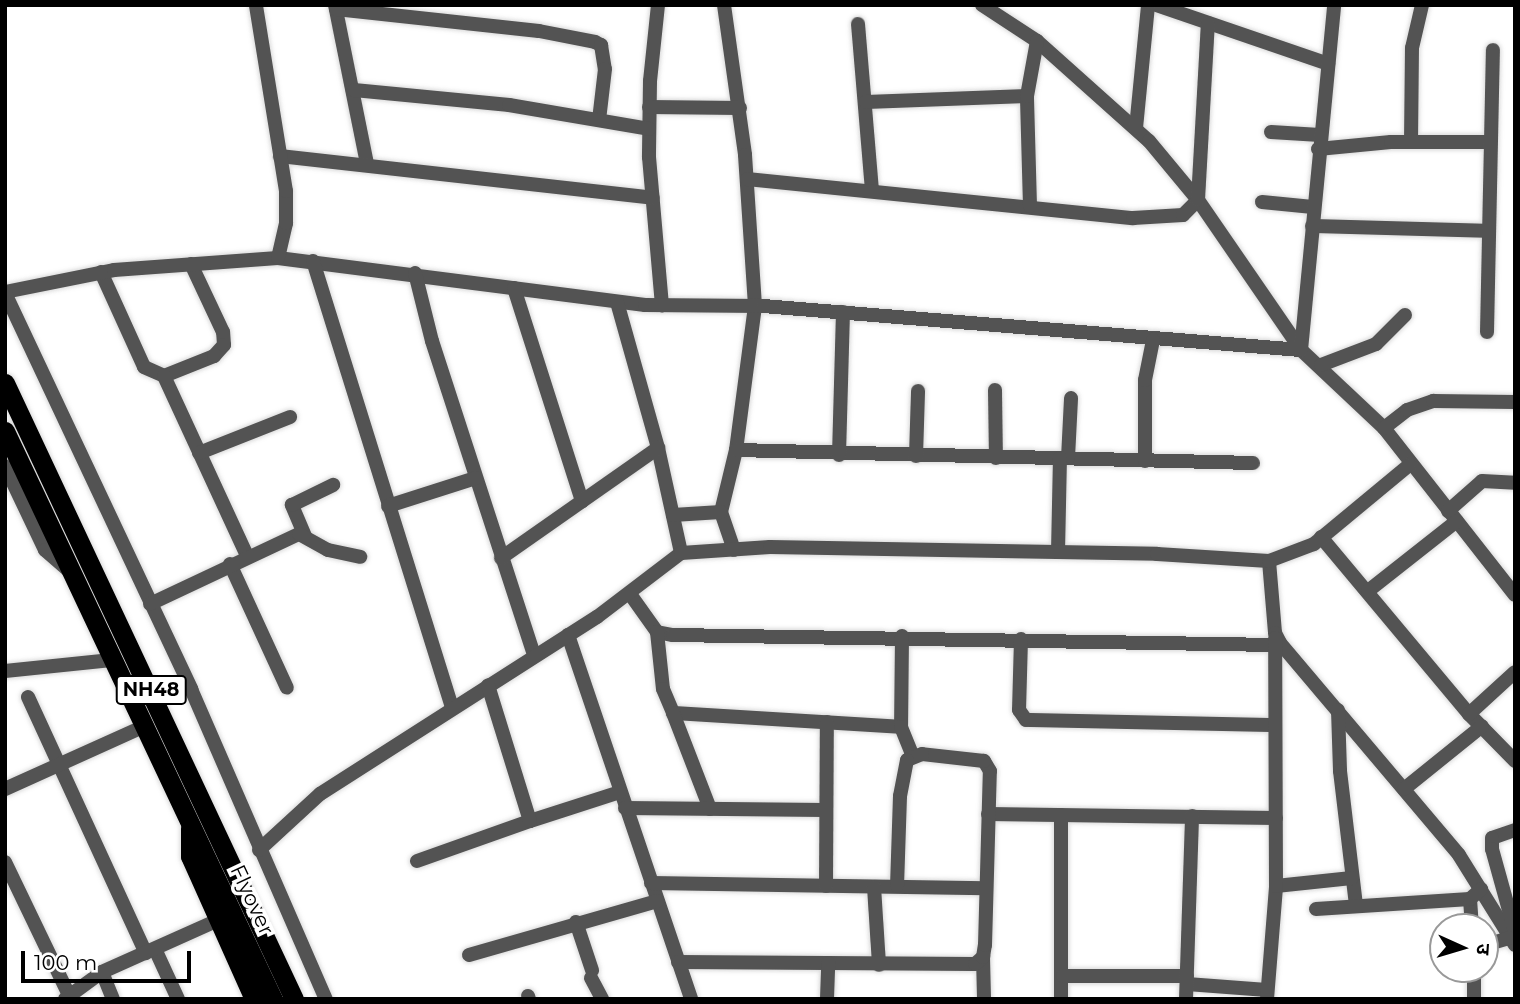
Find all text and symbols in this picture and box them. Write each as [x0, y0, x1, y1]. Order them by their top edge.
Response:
road number: NH48 [114, 674, 188, 706]
street label: Flyover [225, 861, 279, 939]
north arrow [1429, 913, 1499, 983]
scale bar [24, 937, 194, 981]
text: उ [1472, 943, 1495, 956]
text: 100 m [34, 950, 97, 975]

